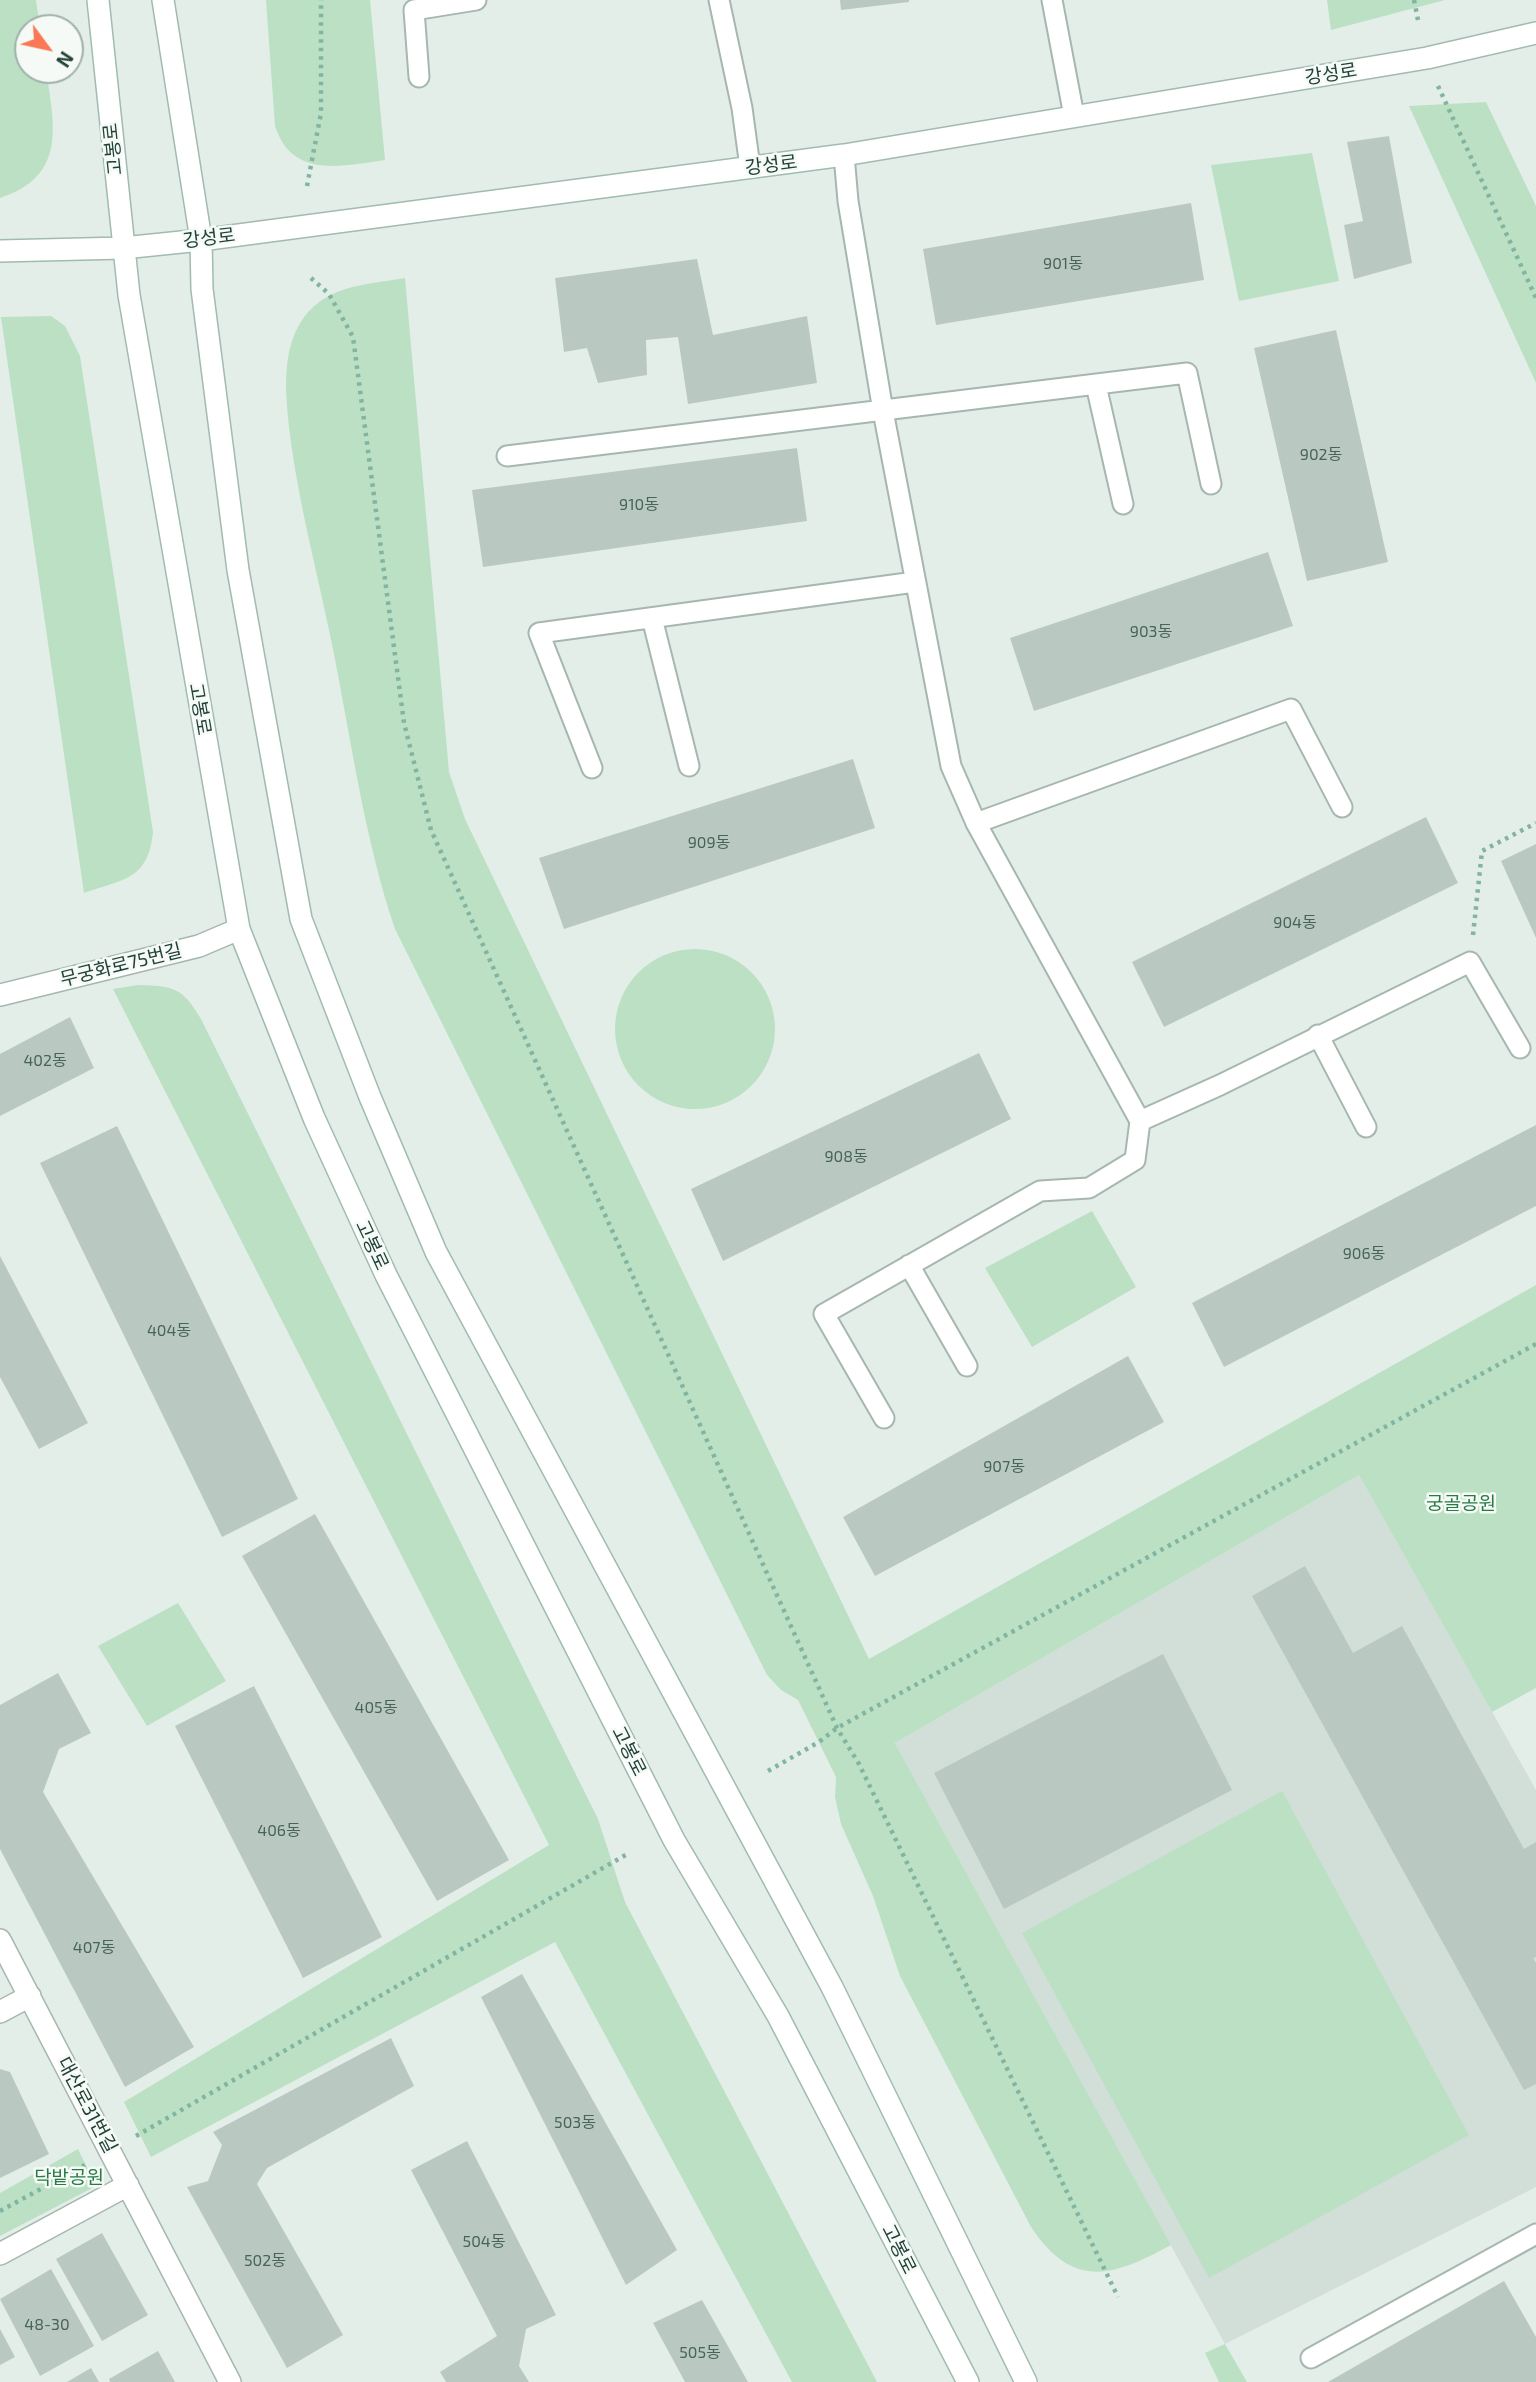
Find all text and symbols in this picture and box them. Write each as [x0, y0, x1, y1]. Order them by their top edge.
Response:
north arrow [14, 14, 84, 84]
text: N [52, 48, 79, 72]
street label: 강성로 [1303, 59, 1359, 89]
street label: 고봉로 [99, 122, 127, 176]
street label: 강성로 [744, 150, 798, 180]
street label: 강성로 [182, 223, 236, 253]
house number: 901동 [1043, 254, 1083, 274]
house number: 902동 [1300, 445, 1342, 465]
house number: 910동 [619, 495, 659, 515]
house number: 903동 [1130, 622, 1172, 642]
street label: 고봉로 [184, 681, 216, 737]
house number: 909동 [688, 833, 730, 853]
house number: 904동 [1273, 913, 1317, 933]
street label: 무궁화로75번길 [58, 939, 184, 991]
house number: 402동 [23, 1051, 67, 1071]
house number: 908동 [824, 1147, 868, 1167]
street label: 고봉로 [351, 1216, 393, 1274]
house number: 906동 [1343, 1244, 1385, 1264]
house number: 404동 [147, 1321, 191, 1341]
house number: 907동 [983, 1457, 1025, 1477]
park label: 궁골공원 [1426, 1493, 1496, 1515]
house number: 405동 [355, 1698, 397, 1718]
street label: 고봉로 [607, 1722, 651, 1780]
house number: 406동 [257, 1821, 301, 1841]
house number: 407동 [73, 1938, 115, 1958]
street label: 대산로31번길 [52, 2053, 122, 2157]
house number: 503동 [554, 2113, 596, 2133]
park label: 닥밭공원 [34, 2167, 104, 2189]
street label: 고봉로 [877, 2220, 921, 2278]
house number: 504동 [463, 2232, 505, 2252]
house number: 502동 [244, 2251, 286, 2271]
house number: 48-30 [24, 2315, 70, 2335]
house number: 505동 [679, 2343, 721, 2363]

